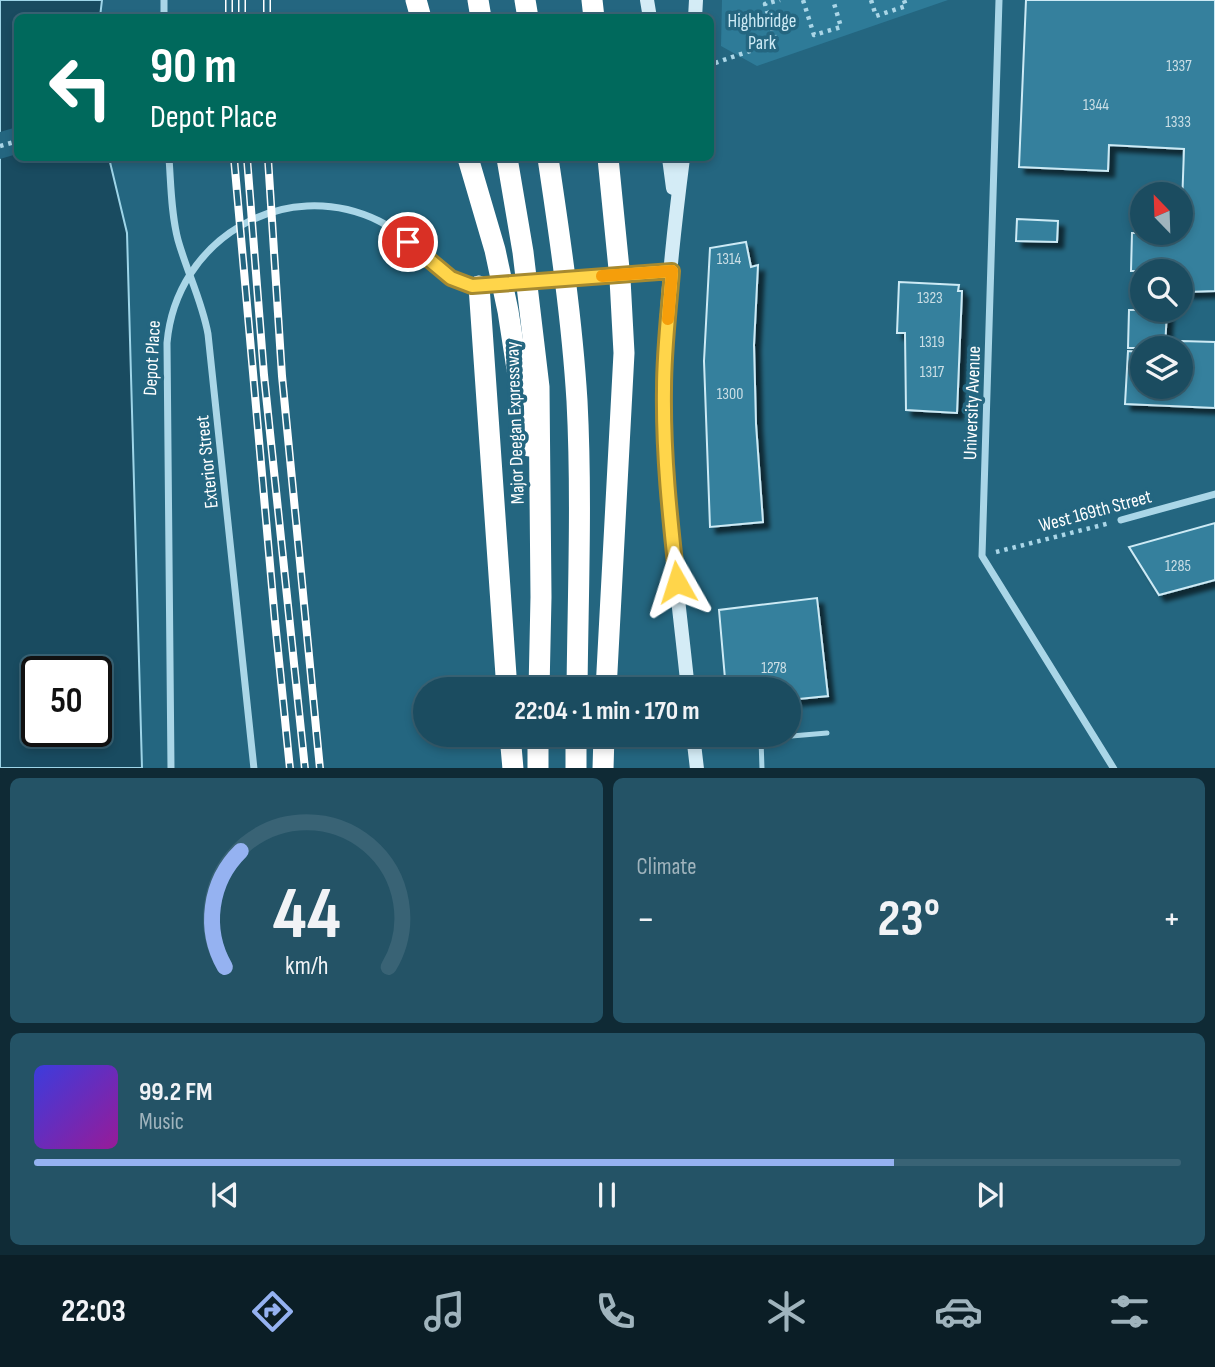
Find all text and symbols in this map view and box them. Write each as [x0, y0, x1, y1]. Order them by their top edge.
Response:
park label: Highbridge Park [728, 10, 796, 55]
text: 90 m [150, 38, 237, 97]
icon: left [35, 42, 126, 133]
house number: 1337 [1166, 57, 1192, 76]
house number: 1344 [1083, 96, 1109, 115]
text: Depot Place [150, 98, 277, 137]
house number: 1333 [1165, 113, 1191, 132]
north arrow [1130, 182, 1194, 245]
map controls [1130, 182, 1193, 399]
pin [378, 212, 438, 272]
icon: arrive [389, 223, 427, 261]
house number: 1314 [717, 250, 742, 269]
button: search [1130, 259, 1193, 322]
house number: 1323 [917, 289, 943, 308]
street label: Depot Place [139, 320, 166, 396]
house number: 1319 [920, 333, 945, 352]
button: layers [1130, 336, 1193, 399]
street label: Major Deegan Expressway [501, 341, 530, 505]
street label: University Avenue [959, 346, 986, 460]
house number: 1317 [920, 363, 945, 382]
house number: 1300 [717, 385, 743, 404]
street label: Exterior Street [191, 414, 224, 510]
street label: West 169th Street [1036, 485, 1154, 538]
position arrow [640, 545, 714, 619]
house number: 1285 [1165, 557, 1191, 576]
speed limit sign: 50 [21, 656, 112, 747]
house number: 1278 [761, 659, 787, 678]
text: 22:04 · 1 min · 170 m [515, 696, 699, 727]
text: Climate [637, 853, 696, 881]
text: 44 [272, 871, 340, 959]
text: 23° [878, 888, 940, 951]
text: − [637, 897, 655, 942]
text: + [1162, 897, 1181, 942]
text: km/h [285, 950, 328, 981]
text: 99.2 FM [139, 1077, 213, 1108]
text: Music [139, 1108, 184, 1136]
icon: previous [206, 1176, 244, 1214]
icon: pause [588, 1176, 626, 1214]
icon: next [971, 1176, 1009, 1214]
icon: directions [248, 1287, 297, 1336]
icon: music [420, 1287, 469, 1336]
icon: phone [591, 1287, 640, 1336]
icon: climate [762, 1287, 811, 1336]
icon: car [934, 1287, 983, 1336]
icon: filters [1105, 1287, 1154, 1336]
text: 22:03 [61, 1292, 126, 1331]

